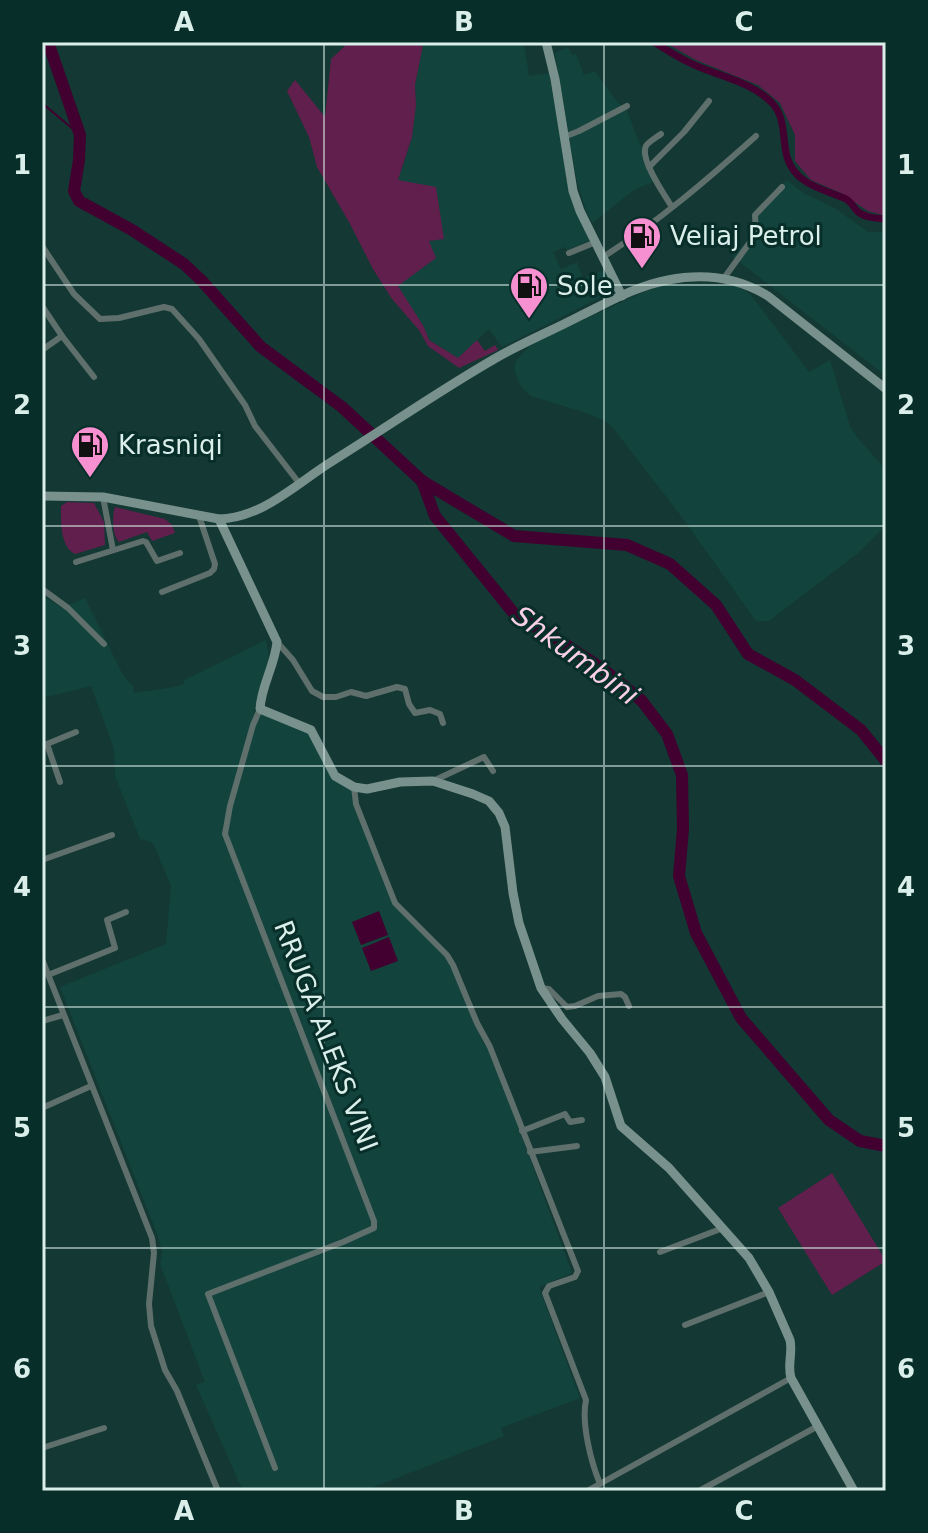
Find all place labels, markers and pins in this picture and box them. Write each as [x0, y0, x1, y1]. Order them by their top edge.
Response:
fuel station icon: Veliaj Petrol [621, 215, 663, 270]
place label: Veliaj Petrol [670, 221, 822, 251]
fuel station icon: Sole [508, 265, 550, 320]
place label: Sole [557, 271, 613, 301]
fuel station icon: Krasniqi [69, 424, 111, 479]
place label: Krasniqi [118, 430, 223, 460]

